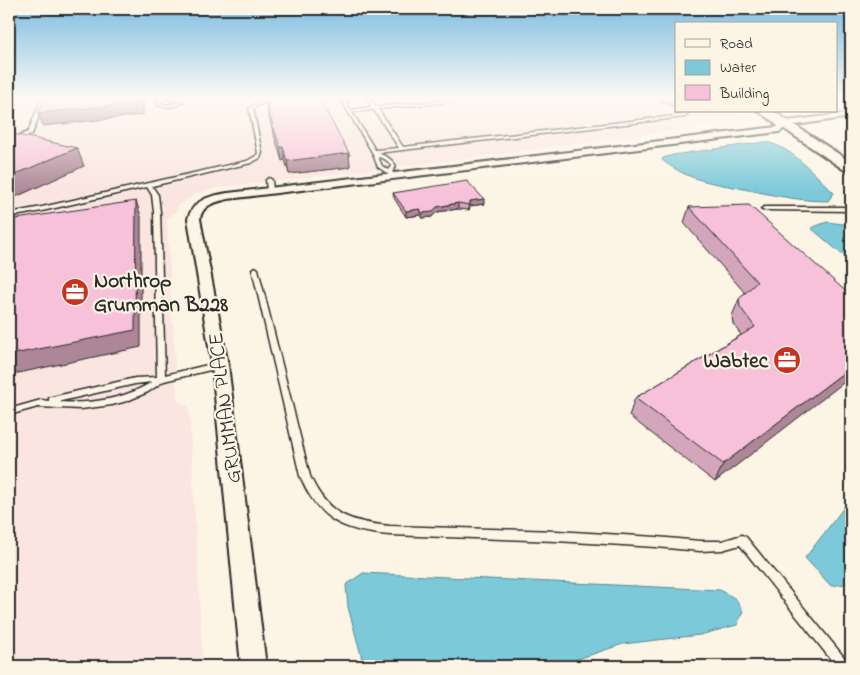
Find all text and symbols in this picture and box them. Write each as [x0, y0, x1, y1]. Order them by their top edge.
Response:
legend [675, 22, 838, 112]
text: Road [720, 33, 753, 55]
text: Water [720, 57, 756, 79]
text: Building [719, 83, 769, 106]
place label: Northrop Grumman B228 [94, 267, 228, 321]
office icon: Northrop Grumman B228 [60, 277, 90, 307]
street label: GRUMMAN PLACE [202, 331, 250, 485]
office icon: Wabtec [772, 345, 802, 375]
place label: Wabtec [704, 347, 769, 377]

